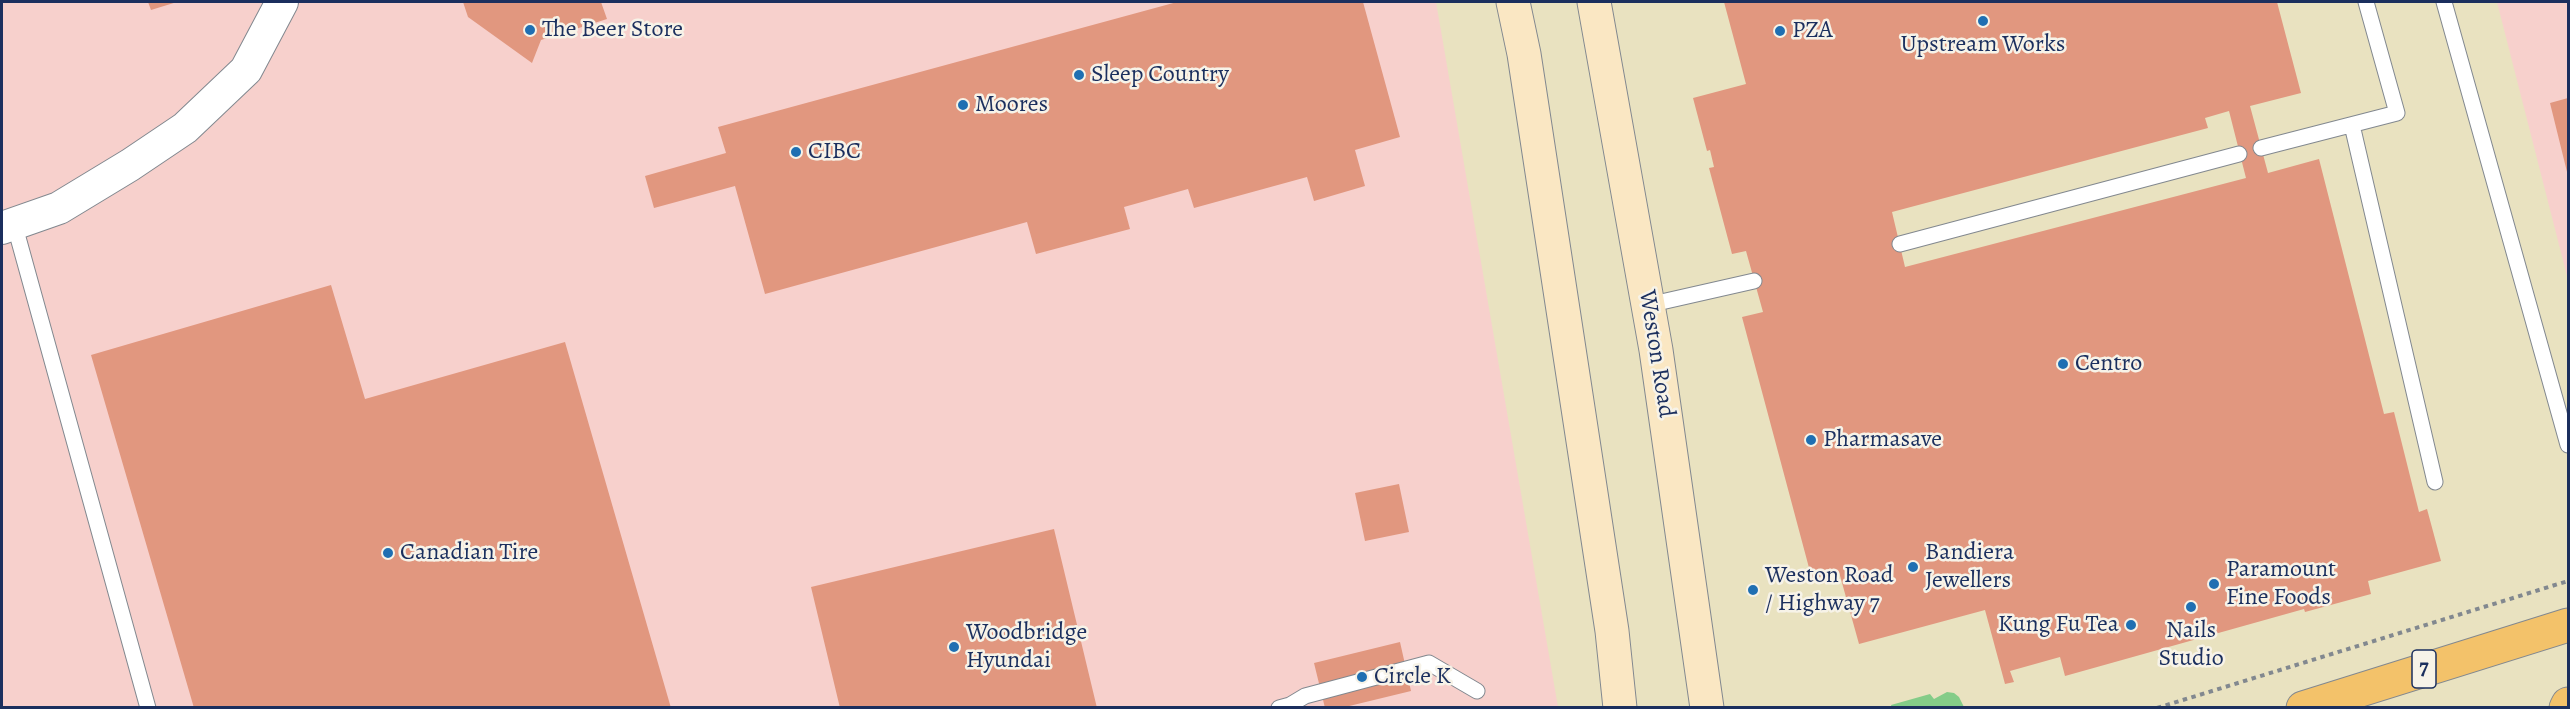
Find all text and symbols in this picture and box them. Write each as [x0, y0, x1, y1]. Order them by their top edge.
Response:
marker: Upstream Works [1976, 14, 1990, 28]
place label: The Beer Store [542, 16, 683, 44]
place label: PZA [1792, 17, 1833, 45]
marker: The Beer Store [523, 23, 537, 37]
marker: PZA [1773, 24, 1787, 38]
place label: Upstream Works [1901, 31, 2065, 59]
place label: Sleep Country [1091, 61, 1229, 89]
marker: Sleep Country [1072, 68, 1086, 82]
place label: Moores [975, 91, 1048, 119]
marker: Moores [956, 98, 970, 112]
place label: CIBC [808, 138, 861, 166]
marker: CIBC [789, 145, 803, 159]
street label: Weston Road [1632, 288, 1680, 420]
place label: Centro [2075, 350, 2142, 378]
marker: Centro [2056, 357, 2070, 371]
place label: Pharmasave [1823, 426, 1942, 454]
marker: Pharmasave [1804, 433, 1818, 447]
place label: Canadian Tire [400, 539, 538, 567]
place label: Bandiera Jewellers [1925, 539, 2014, 595]
marker: Canadian Tire [381, 546, 395, 560]
place label: Paramount Fine Foods [2226, 556, 2336, 612]
marker: Bandiera Jewellers [1906, 560, 1920, 574]
place label: Weston Road / Highway 7 [1765, 562, 1894, 618]
marker: Paramount Fine Foods [2207, 577, 2221, 591]
marker: Weston Road / Highway 7 [1746, 583, 1760, 597]
marker: Nails Studio [2184, 600, 2198, 614]
place label: Kung Fu Tea [1998, 611, 2119, 639]
place label: Nails Studio [2158, 617, 2224, 673]
marker: Kung Fu Tea [2124, 618, 2138, 632]
place label: Woodbridge Hyundai [966, 619, 1087, 675]
marker: Woodbridge Hyundai [947, 640, 961, 654]
road number: 7 [2412, 650, 2436, 688]
place label: Circle K [1374, 663, 1451, 691]
marker: Circle K [1355, 670, 1369, 684]

